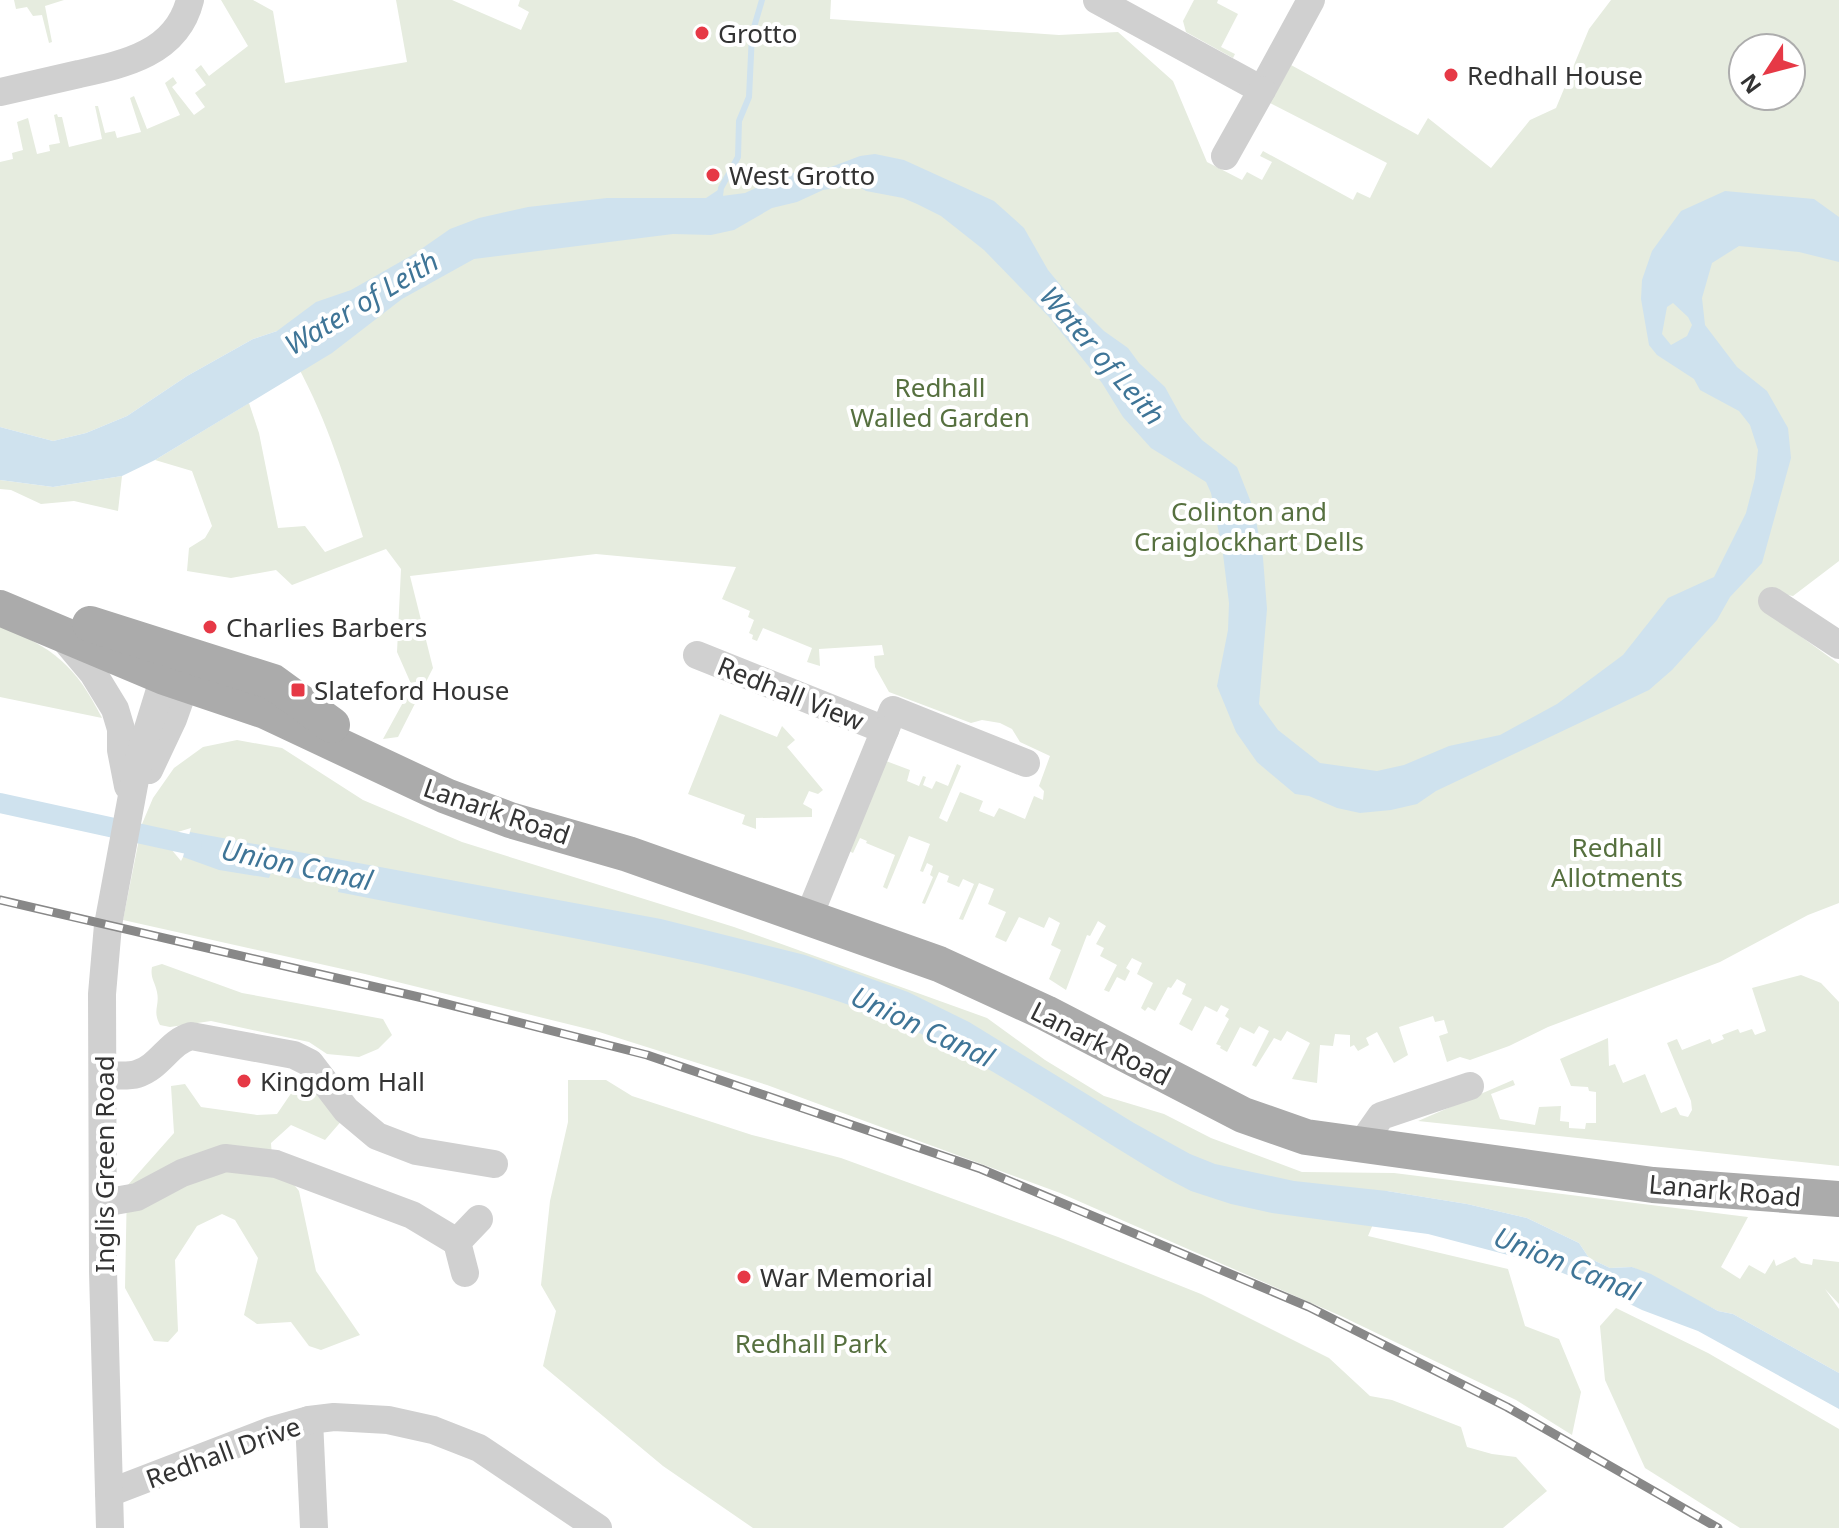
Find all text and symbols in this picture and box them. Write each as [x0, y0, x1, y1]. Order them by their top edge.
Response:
place label: Grotto [718, 15, 797, 51]
marker: Grotto [693, 24, 711, 42]
north arrow [1727, 32, 1807, 112]
place label: Redhall House [1467, 57, 1643, 93]
marker: Redhall House [1442, 66, 1460, 84]
text: N [1733, 68, 1767, 100]
place label: West Grotto [729, 157, 875, 193]
marker: West Grotto [704, 166, 722, 184]
water label: Water of Leith [277, 241, 445, 363]
water label: Water of Leith [1032, 277, 1174, 433]
park label: Redhall Walled Garden [850, 369, 1030, 435]
park label: Colinton and Craiglockhart Dells [1134, 493, 1364, 559]
place label: Charlies Barbers [226, 609, 427, 645]
marker: Charlies Barbers [201, 618, 219, 636]
street label: Redhall View [713, 647, 870, 739]
place label: Slateford House [314, 672, 509, 708]
marker: Slateford House [289, 681, 307, 699]
street label: Lanark Road [419, 769, 575, 853]
water label: Union Canal [218, 829, 377, 899]
park label: Redhall Allotments [1551, 829, 1683, 895]
water label: Union Canal [845, 976, 1001, 1076]
street label: Lanark Road [1025, 992, 1177, 1094]
street label: Inglis Green Road [86, 1055, 122, 1273]
place label: Kingdom Hall [260, 1063, 425, 1099]
marker: Kingdom Hall [235, 1072, 253, 1090]
street label: Lanark Road [1647, 1165, 1803, 1215]
water label: Union Canal [1489, 1217, 1646, 1310]
place label: War Memorial [760, 1259, 933, 1295]
marker: War Memorial [735, 1268, 753, 1286]
park label: Redhall Park [735, 1325, 887, 1361]
street label: Redhall Drive [141, 1407, 305, 1497]

